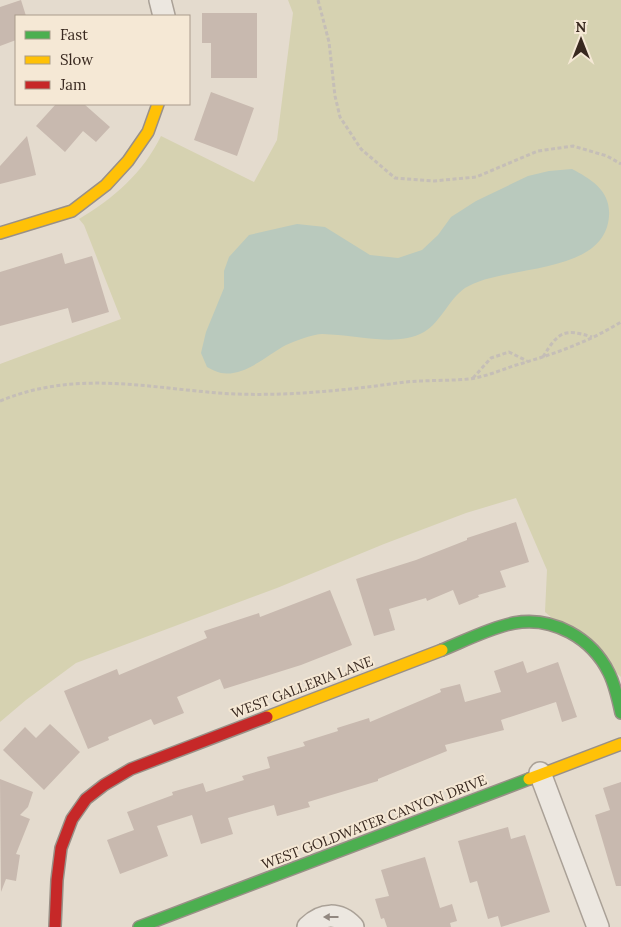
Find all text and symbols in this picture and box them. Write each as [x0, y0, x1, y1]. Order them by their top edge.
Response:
legend [15, 15, 190, 105]
north arrow [556, 15, 606, 65]
text: N [576, 18, 587, 36]
text: Fast [60, 25, 88, 44]
text: Slow [60, 50, 93, 69]
text: Jam [59, 75, 87, 94]
street label: WEST GALLERIA LANE [229, 652, 375, 722]
street label: WEST GOLDWATER CANYON DRIVE [259, 771, 489, 873]
one-way arrow [322, 913, 338, 921]

